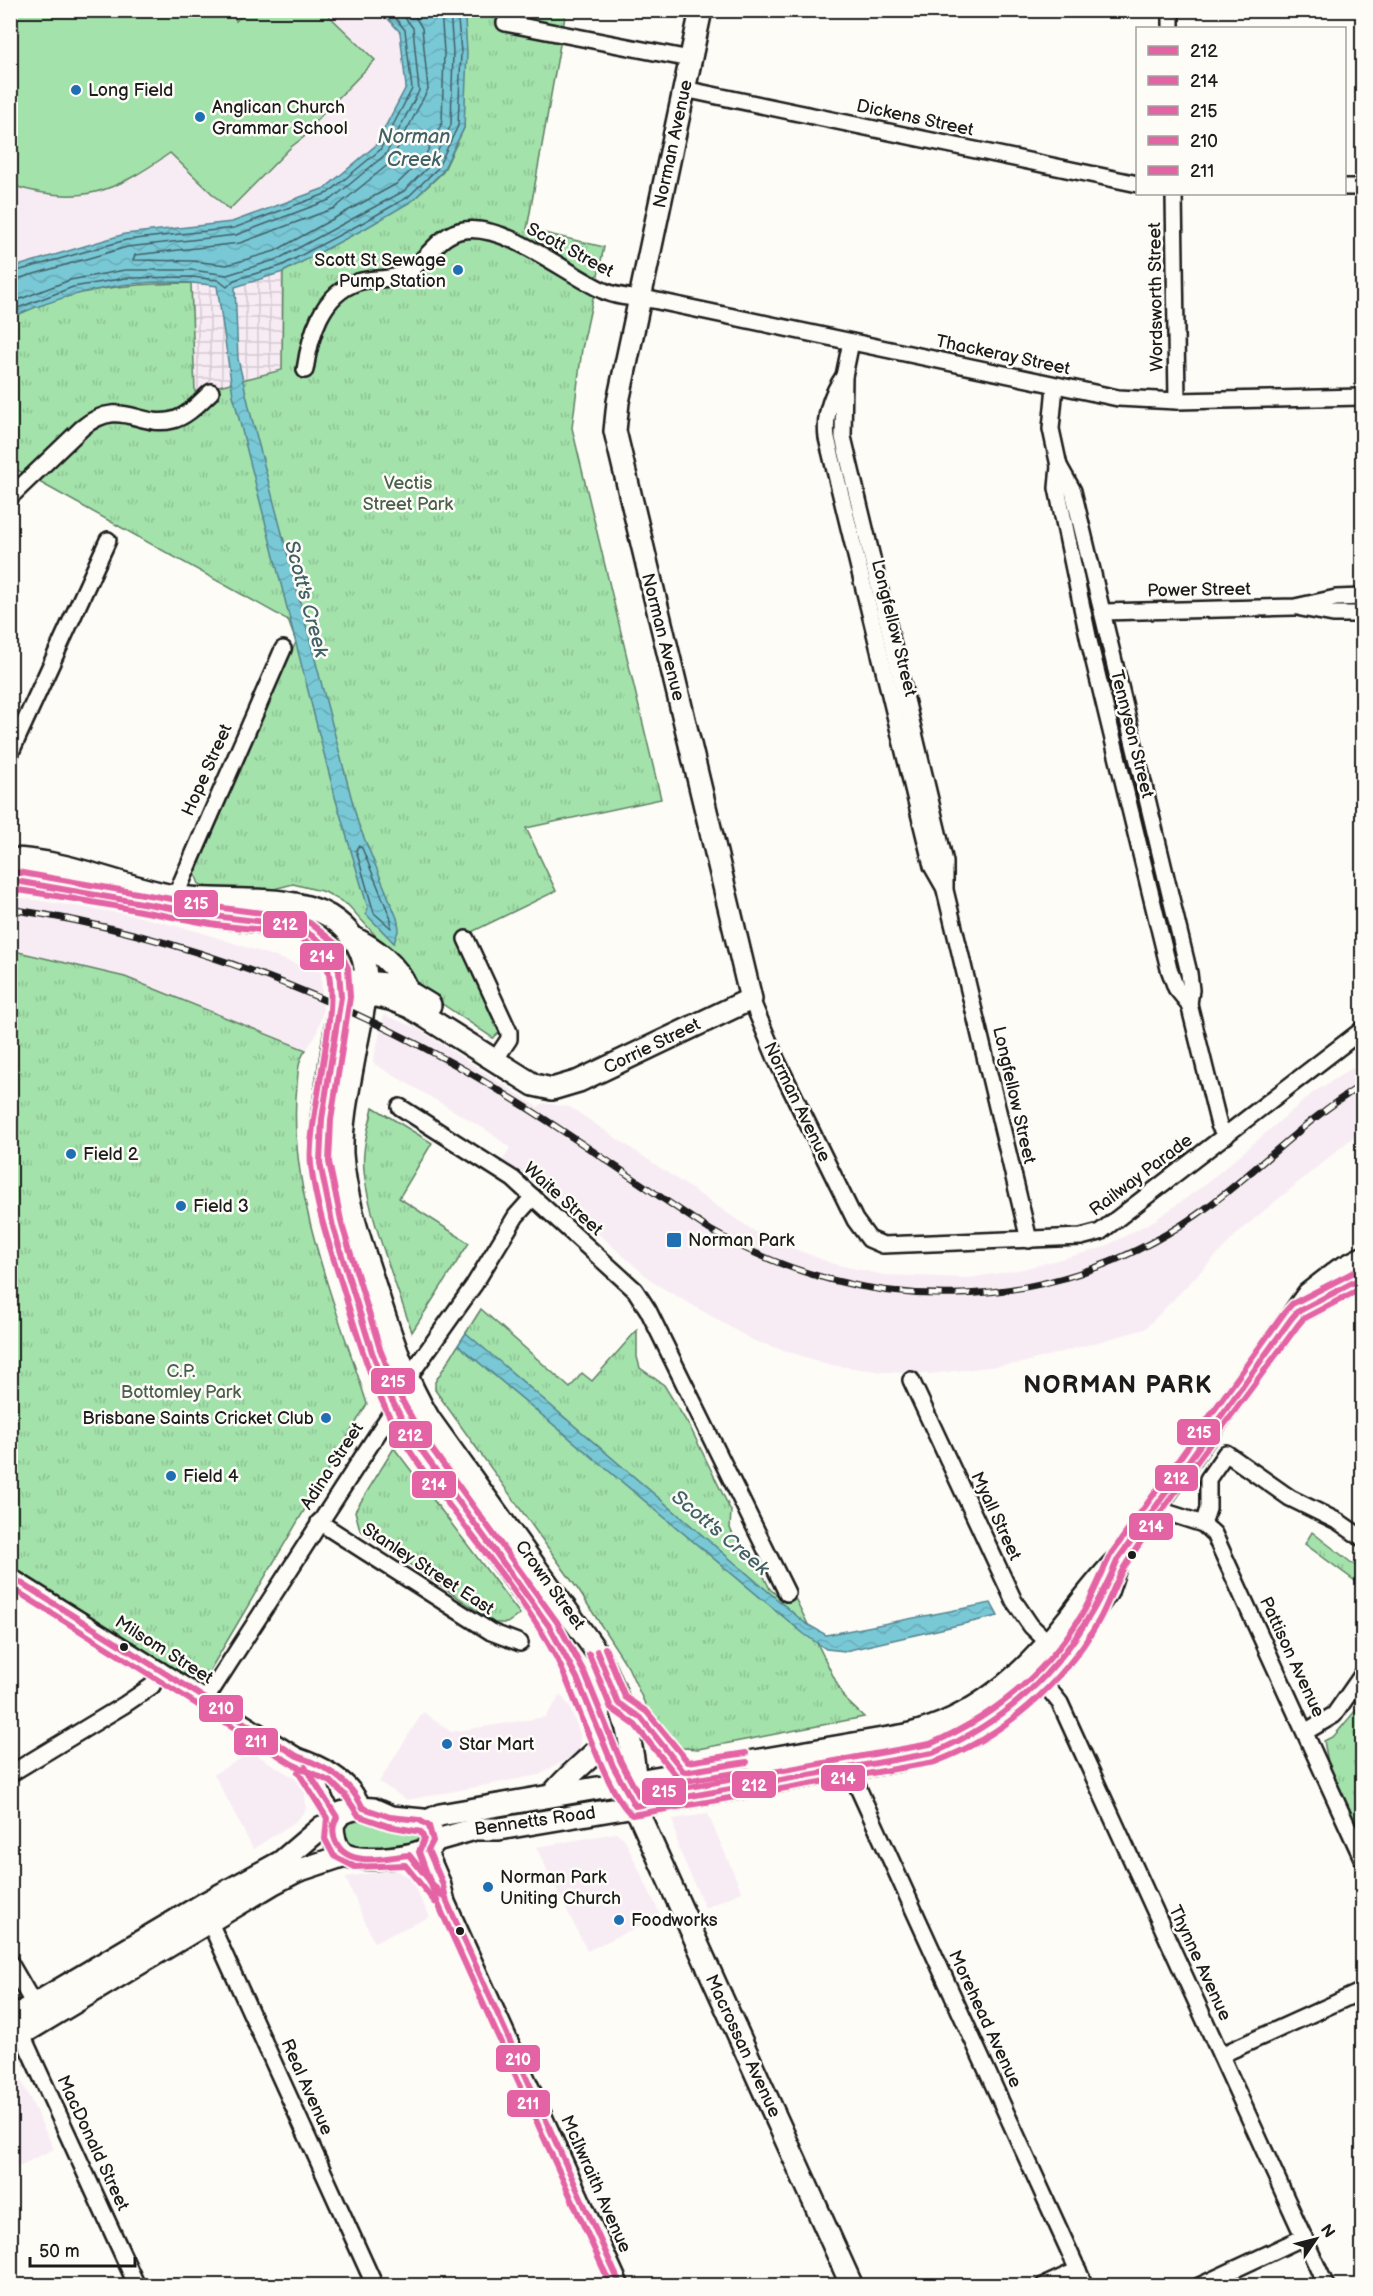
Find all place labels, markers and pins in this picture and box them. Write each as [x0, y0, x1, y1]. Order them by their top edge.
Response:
place label: Long Field [88, 80, 173, 101]
marker: Long Field [69, 83, 83, 97]
place label: Anglican Church Grammar School [212, 97, 348, 139]
marker: Anglican Church Grammar School [193, 110, 207, 124]
place label: Scott St Sewage Pump Station [314, 250, 446, 292]
marker: Scott St Sewage Pump Station [451, 263, 465, 277]
place label: Field 2 [83, 1144, 139, 1165]
marker: Field 2 [64, 1147, 78, 1161]
place label: Field 3 [193, 1196, 249, 1217]
marker: Field 3 [174, 1199, 188, 1213]
place label: Norman Park [688, 1230, 795, 1251]
marker: Norman Park [665, 1231, 683, 1249]
place label: Brisbane Saints Cricket Club [82, 1408, 314, 1429]
marker: Brisbane Saints Cricket Club [319, 1411, 333, 1425]
place label: Field 4 [183, 1466, 239, 1487]
marker: Field 4 [164, 1469, 178, 1483]
unlabelled marker [1126, 1549, 1138, 1561]
unlabelled marker [118, 1641, 130, 1653]
place label: Star Mart [459, 1734, 535, 1755]
marker: Star Mart [440, 1737, 454, 1751]
place label: Norman Park Uniting Church [500, 1867, 621, 1909]
marker: Norman Park Uniting Church [481, 1880, 495, 1894]
place label: Foodworks [631, 1910, 718, 1931]
marker: Foodworks [612, 1913, 626, 1927]
unlabelled marker [454, 1925, 466, 1937]

